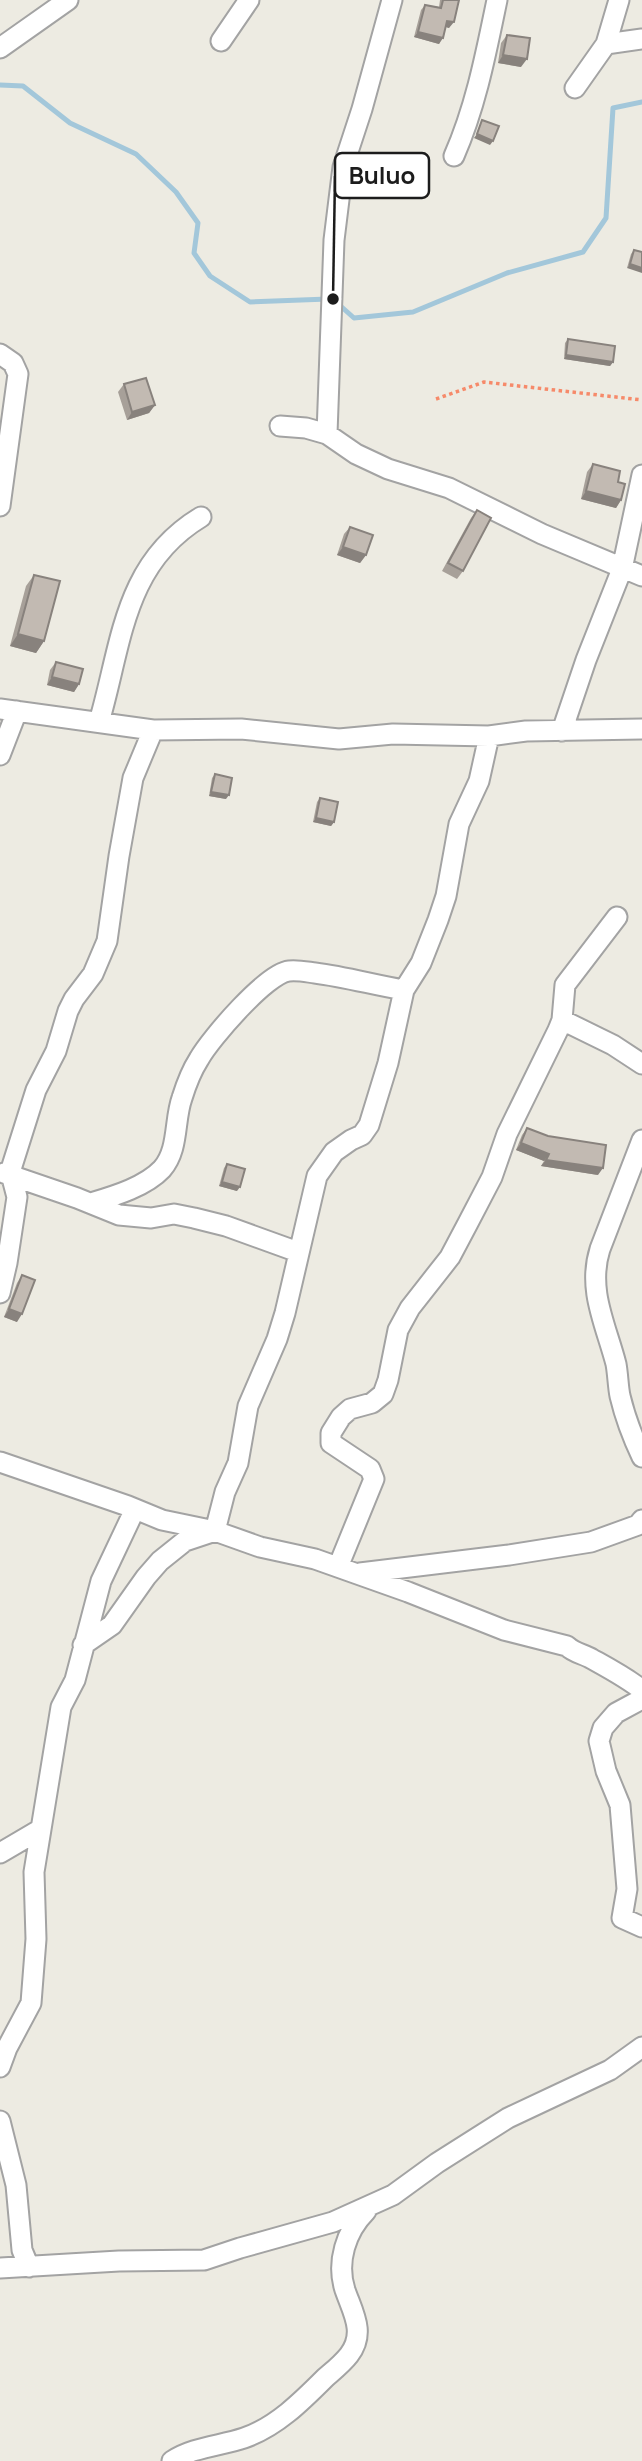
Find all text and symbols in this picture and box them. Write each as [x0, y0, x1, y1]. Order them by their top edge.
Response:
callout: Buluo [335, 153, 429, 198]
text: Buluo [349, 158, 415, 191]

